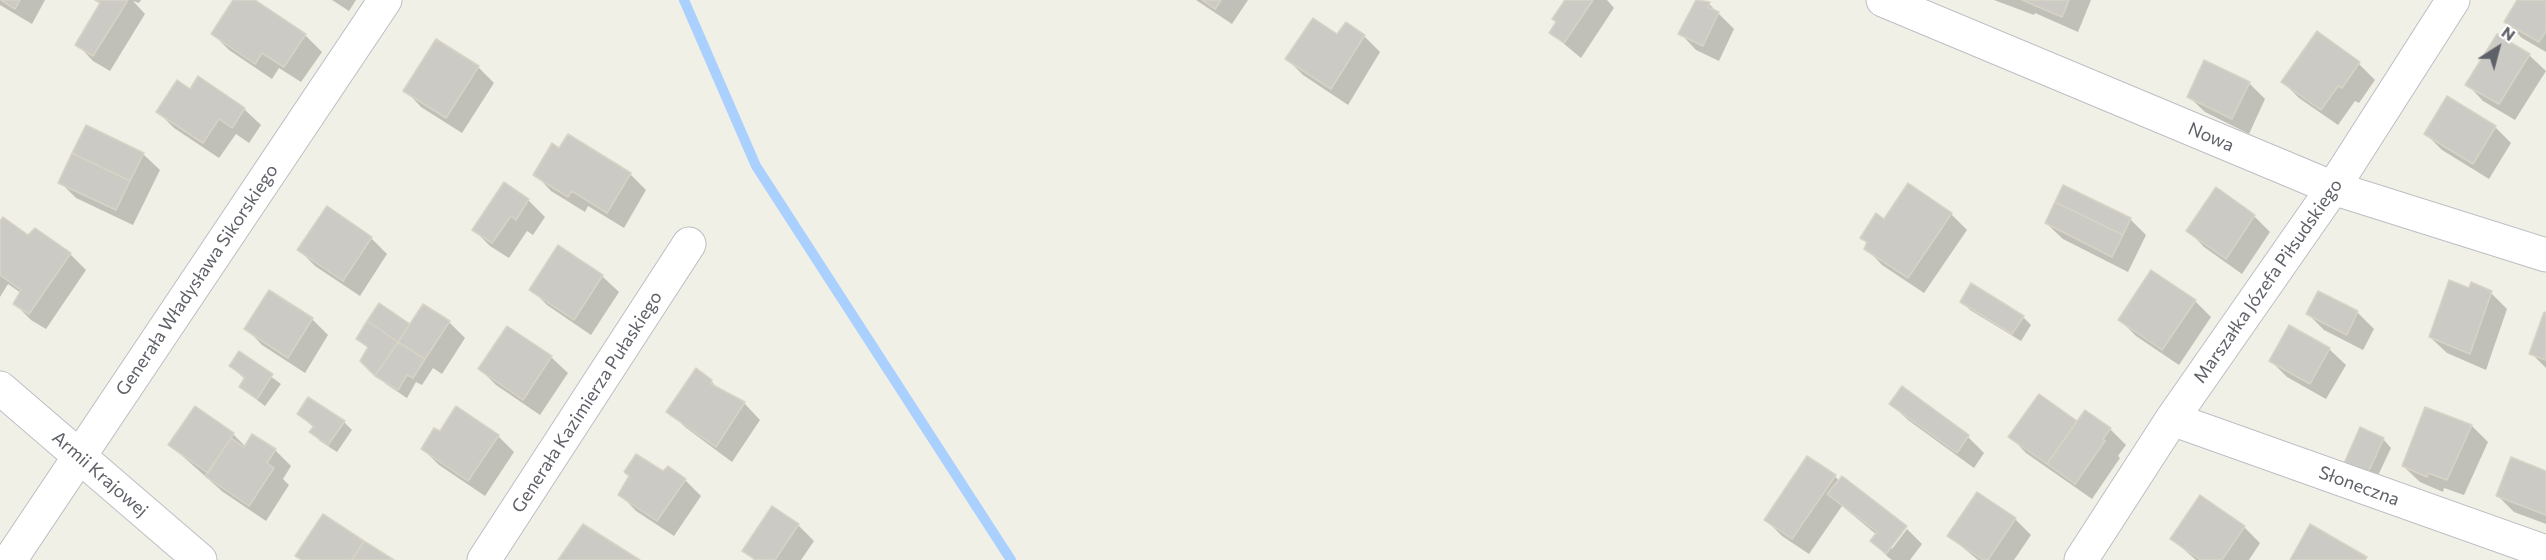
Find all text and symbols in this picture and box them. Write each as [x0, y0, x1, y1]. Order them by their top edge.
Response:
north arrow [2468, 18, 2528, 78]
text: N [2498, 22, 2519, 44]
street label: Nowa [2185, 118, 2237, 156]
street label: Generała Władysława Sikorskiego [111, 160, 283, 400]
street label: Marszałka Józefa Piłsudskiego [2189, 175, 2347, 387]
street label: Generała Kazimierza Pułaskiego [507, 287, 667, 517]
street label: Armii Krajowej [48, 427, 152, 521]
street label: Słoneczna [2316, 461, 2402, 511]

